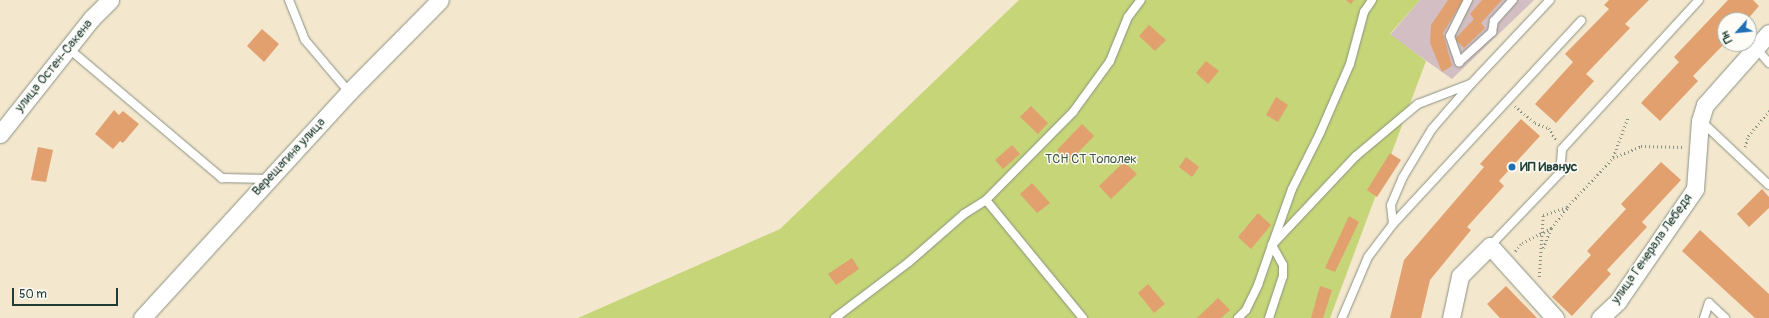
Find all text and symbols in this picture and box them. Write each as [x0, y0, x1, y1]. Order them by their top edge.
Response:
north arrow [1717, 12, 1757, 52]
street label: улица Остен-Сакена [12, 17, 96, 115]
text: Пн [1718, 29, 1735, 46]
street label: Верещагина улица [249, 115, 329, 199]
park label: ТСН СТ Тополек [1045, 151, 1137, 167]
place label: ИП Иванус [1520, 159, 1577, 175]
marker: ИП Иванус [1507, 162, 1517, 172]
street label: улица Генерала Лебедя [1608, 191, 1696, 307]
scale bar [14, 280, 120, 306]
text: 50 m [19, 287, 47, 302]

